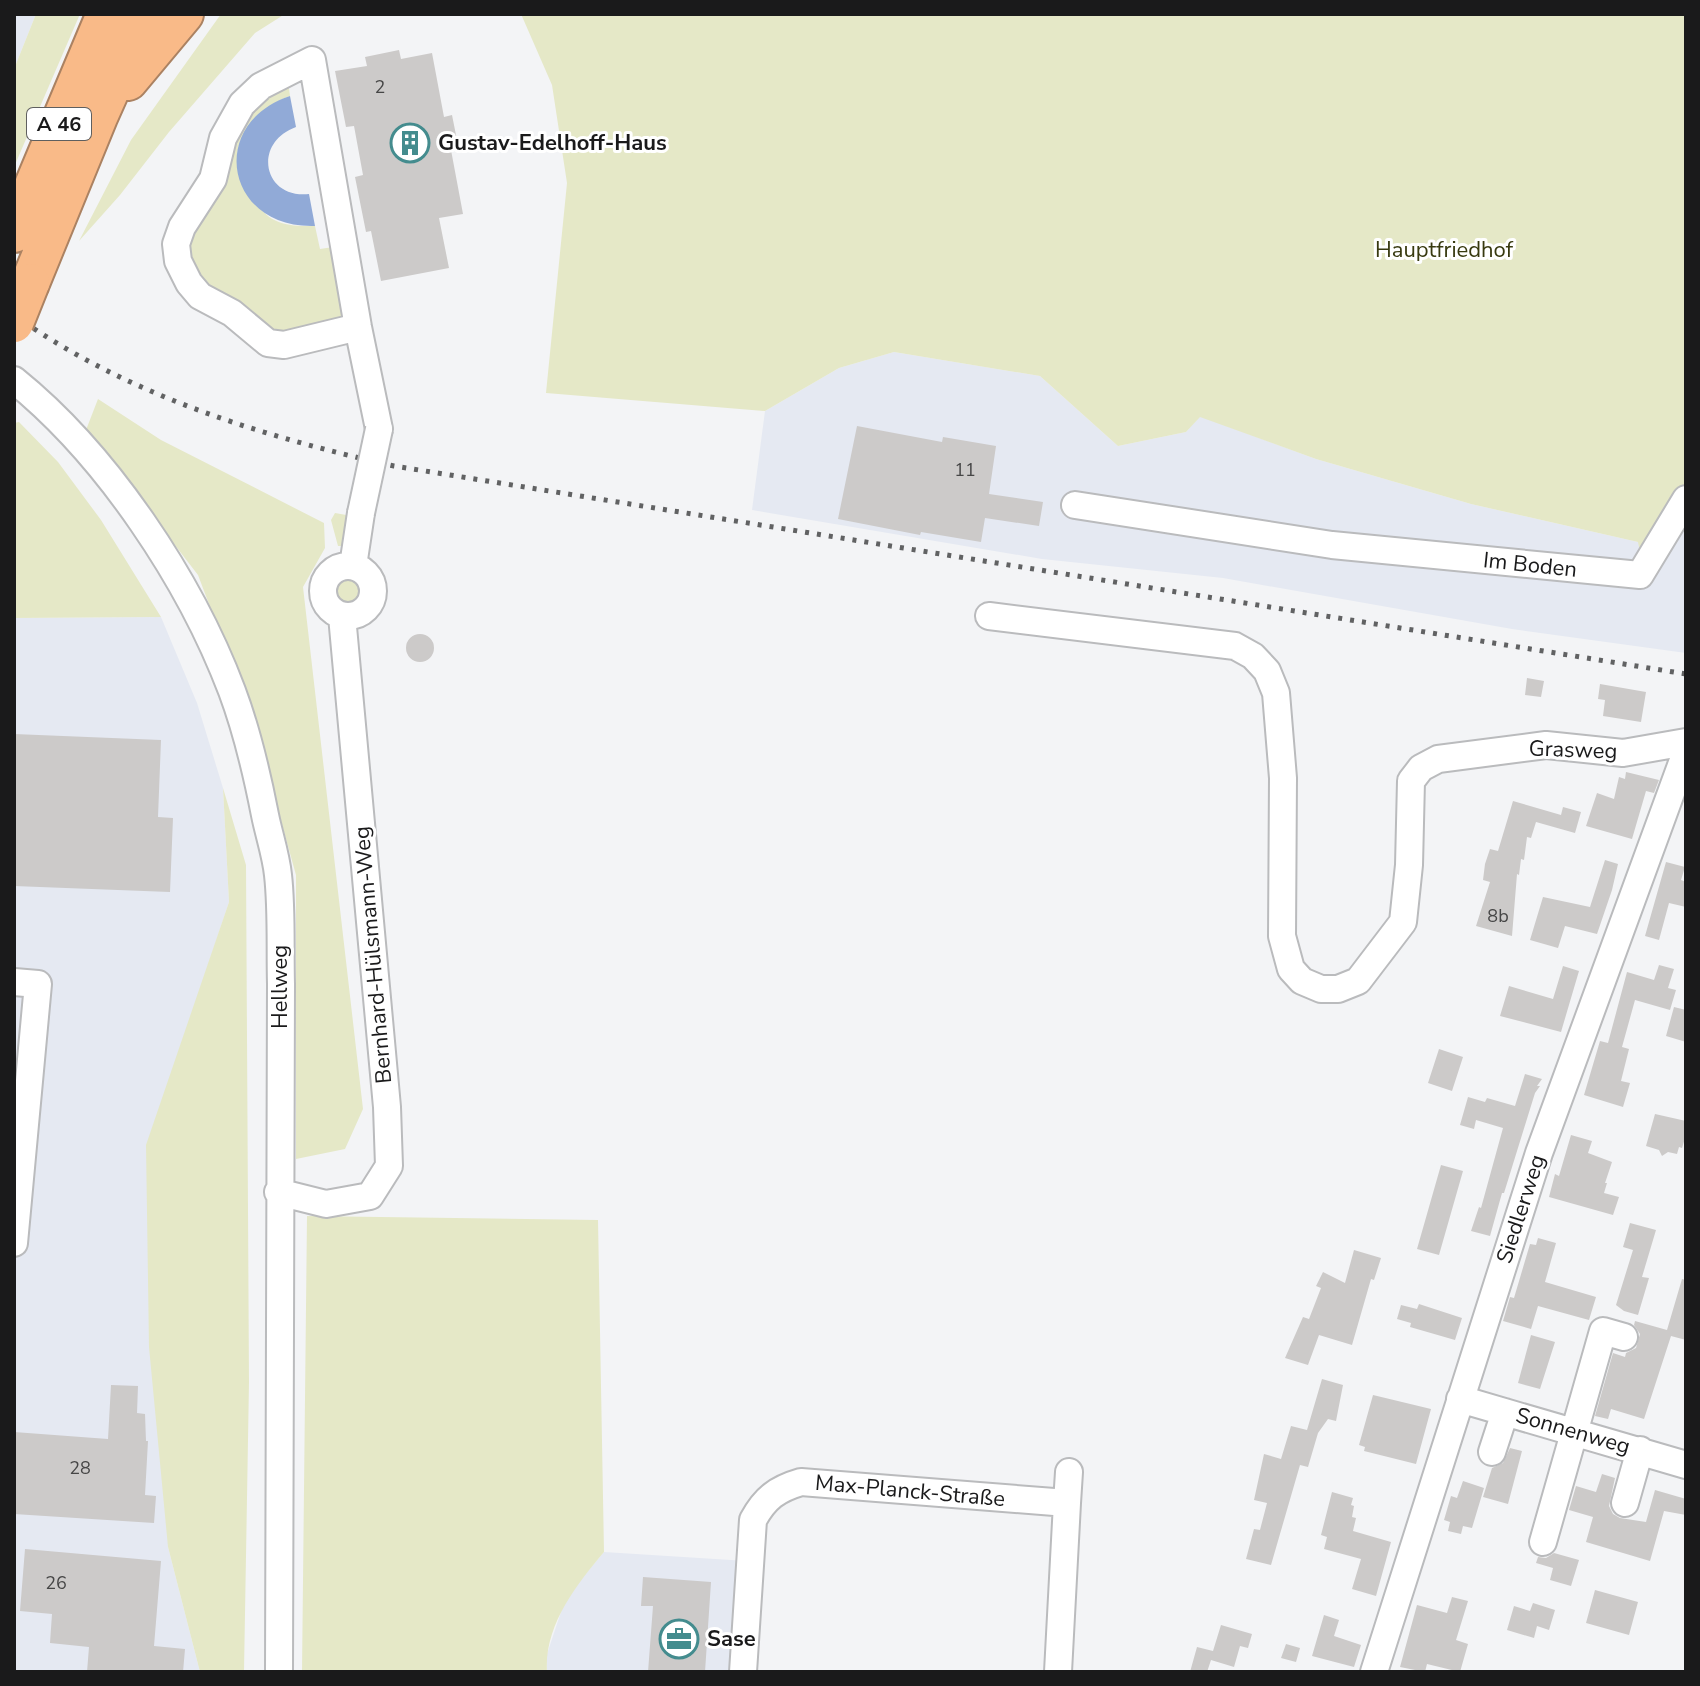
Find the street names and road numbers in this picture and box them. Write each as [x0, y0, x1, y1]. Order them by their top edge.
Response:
road number: A 46 [27, 108, 91, 140]
street label: Im Boden [1482, 545, 1578, 585]
street label: Grasweg [1528, 733, 1618, 767]
street label: Bernhard-Hülsmann-Weg [347, 825, 399, 1085]
street label: Hellweg [265, 945, 295, 1029]
street label: Siedlerweg [1489, 1151, 1553, 1267]
street label: Sonnenweg [1512, 1400, 1634, 1462]
street label: Max-Planck-Straße [814, 1468, 1006, 1514]

